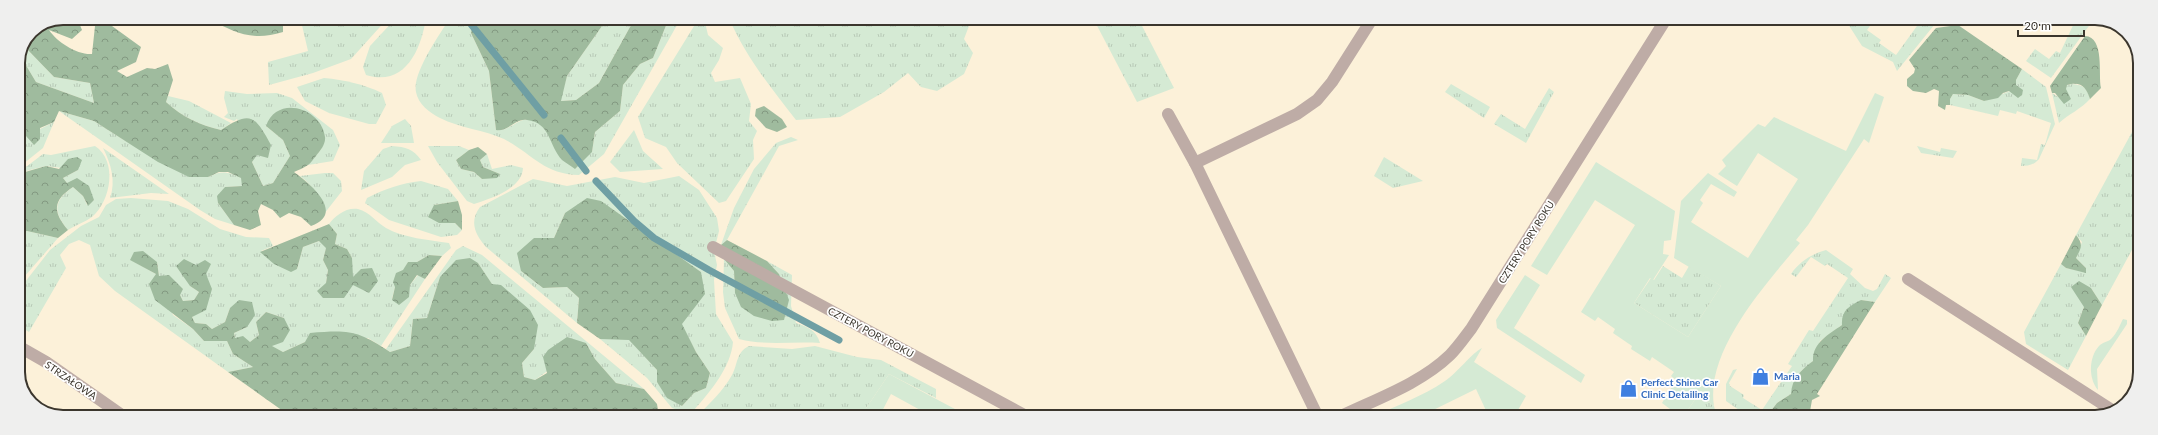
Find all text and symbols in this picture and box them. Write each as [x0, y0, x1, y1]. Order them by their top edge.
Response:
scale bar [2018, 12, 2084, 38]
text: 20 m [2024, 18, 2051, 33]
street label: CZTERY PORY ROKU [1496, 198, 1556, 286]
street label: CZTERY PORY ROKU [826, 304, 916, 360]
street label: STRZAŁOWA [43, 358, 99, 402]
shop icon: Maria [1751, 366, 1771, 386]
place label: Maria [1774, 370, 1800, 382]
place label: Perfect Shine Car Clinic Detailing [1641, 376, 1718, 400]
shop icon: Perfect Shine Car Clinic Detailing [1618, 378, 1638, 398]

